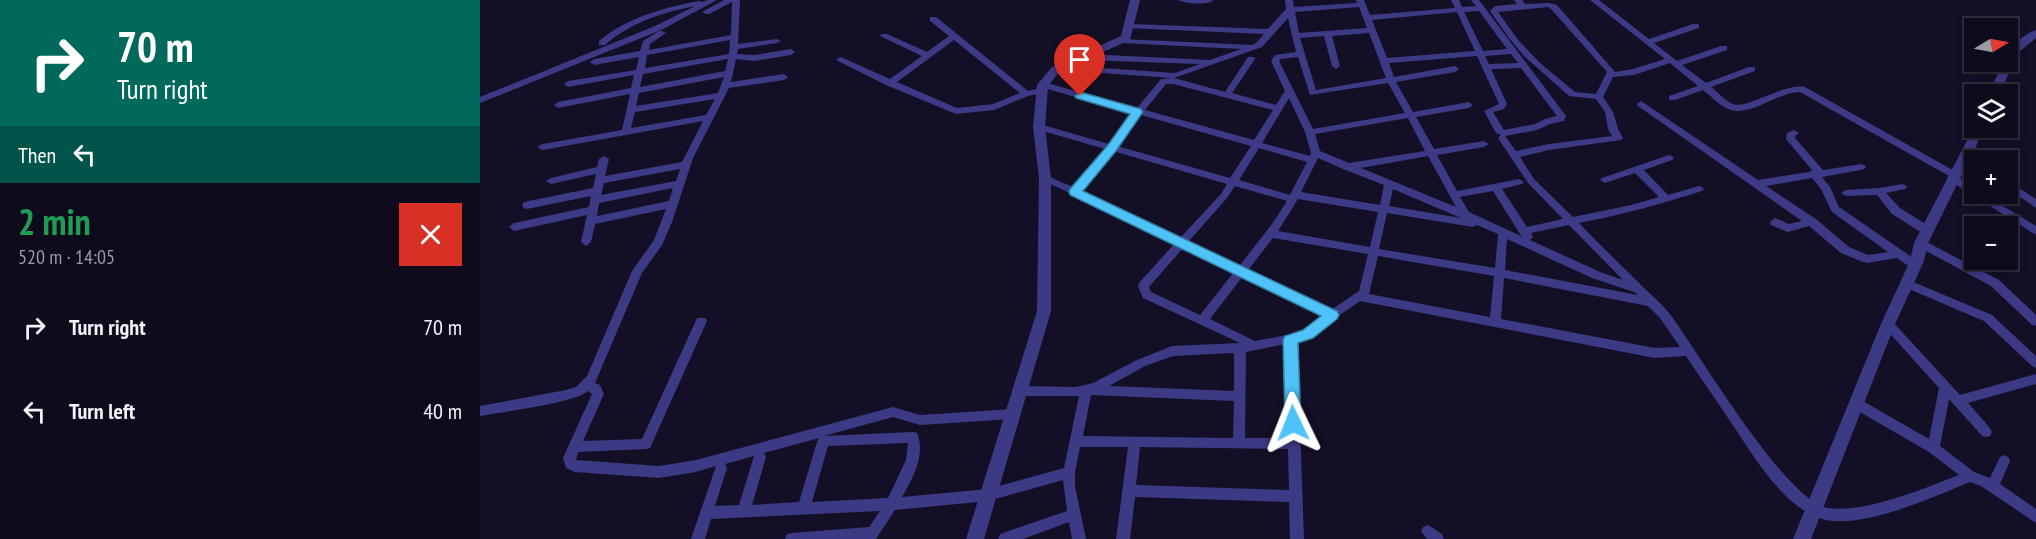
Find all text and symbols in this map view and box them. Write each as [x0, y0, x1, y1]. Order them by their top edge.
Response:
north arrow [1964, 18, 2018, 72]
map controls [1964, 18, 2018, 270]
text: 70 m [117, 19, 194, 74]
icon: right [18, 24, 96, 102]
pin [1054, 34, 1105, 96]
icon: arrive [1063, 43, 1096, 76]
text: Turn right [117, 72, 208, 106]
button: layers [1964, 84, 2018, 138]
icon: left [68, 138, 101, 171]
text: Then [18, 141, 56, 169]
button: + [1964, 150, 2018, 204]
text: 2 min [18, 198, 91, 245]
button: close [399, 203, 462, 266]
button: − [1964, 216, 2018, 270]
text: 520 m · 14:05 [18, 244, 115, 270]
icon: right [18, 311, 51, 344]
text: Turn right [69, 313, 146, 341]
text: 70 m [423, 313, 462, 341]
position arrow [1261, 391, 1325, 455]
icon: left [18, 395, 51, 428]
text: Turn left [69, 397, 135, 425]
text: 40 m [423, 397, 462, 425]

